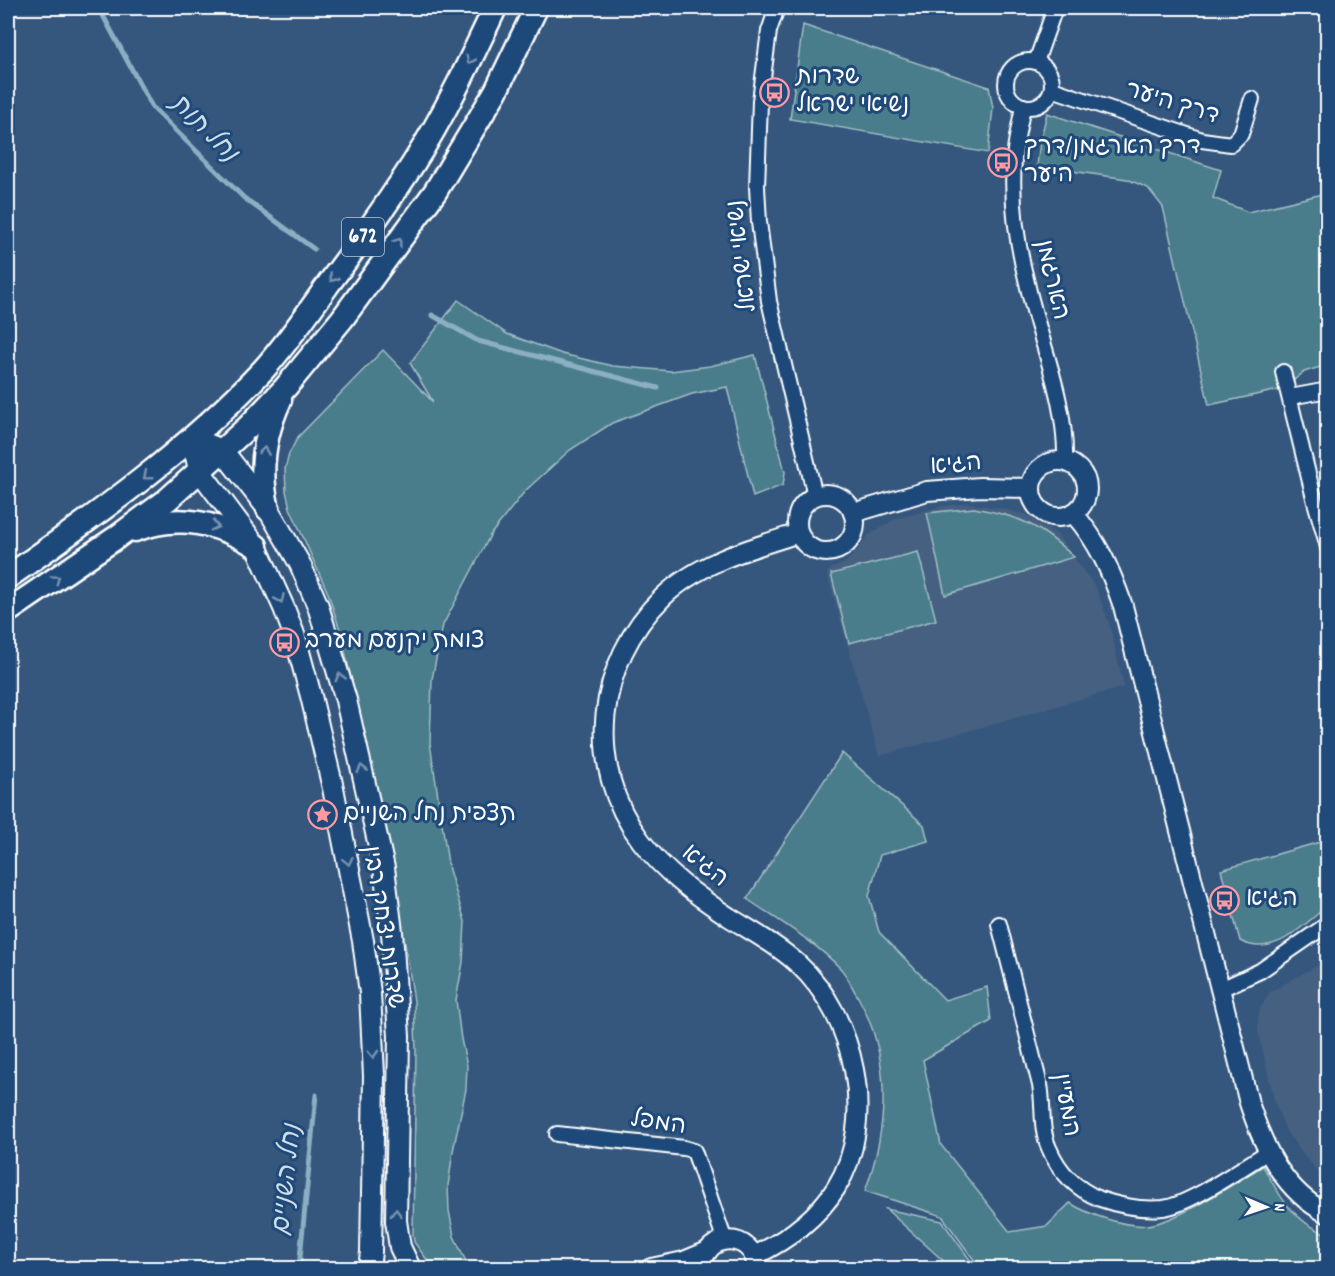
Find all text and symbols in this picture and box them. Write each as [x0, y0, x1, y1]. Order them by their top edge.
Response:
one-way arrow [465, 54, 477, 65]
place label: שדרות נשיאי ישראל [794, 61, 909, 123]
street label: דרך היער [1121, 74, 1223, 134]
bus stop icon: שדרות נשיאי ישראל [759, 76, 791, 108]
water label: נחל תות [160, 86, 247, 173]
place label: דרך הארגמן/דרך היער [1024, 131, 1201, 193]
bus stop icon: דרך הארגמן/דרך היער [987, 146, 1019, 178]
street label: נשיאי ישראל [719, 198, 767, 314]
road number: 672 [342, 218, 384, 256]
street label: הארגמן [1025, 237, 1077, 323]
one-way arrow [391, 238, 402, 249]
one-way arrow [330, 272, 341, 283]
one-way arrow [257, 446, 270, 456]
street label: הגיא [929, 447, 983, 485]
one-way arrow [143, 468, 154, 479]
one-way arrow [209, 519, 219, 532]
one-way arrow [50, 575, 61, 586]
one-way arrow [273, 592, 285, 603]
place label: צומת יקנעם מערב [305, 625, 485, 659]
bus stop icon: צומת יקנעם מערב [268, 626, 300, 658]
one-way arrow [335, 672, 347, 683]
one-way arrow [356, 764, 369, 774]
place label: תצפית נחל השניים [343, 798, 516, 832]
place icon: תצפית נחל השניים [306, 799, 338, 831]
street label: הגיא [673, 838, 735, 896]
street label: שדרות יצחק רבין [352, 843, 412, 1011]
one-way arrow [340, 856, 353, 866]
place label: הגיא [1246, 883, 1298, 917]
bus stop icon: הגיא [1209, 884, 1241, 916]
one-way arrow [367, 1049, 379, 1058]
street label: המעיין [1043, 1071, 1087, 1139]
street label: המפל [628, 1103, 688, 1145]
water label: נחל השניים [264, 1121, 312, 1237]
north arrow [1236, 1177, 1296, 1237]
text: N [1267, 1203, 1290, 1212]
one-way arrow [390, 1208, 403, 1217]

